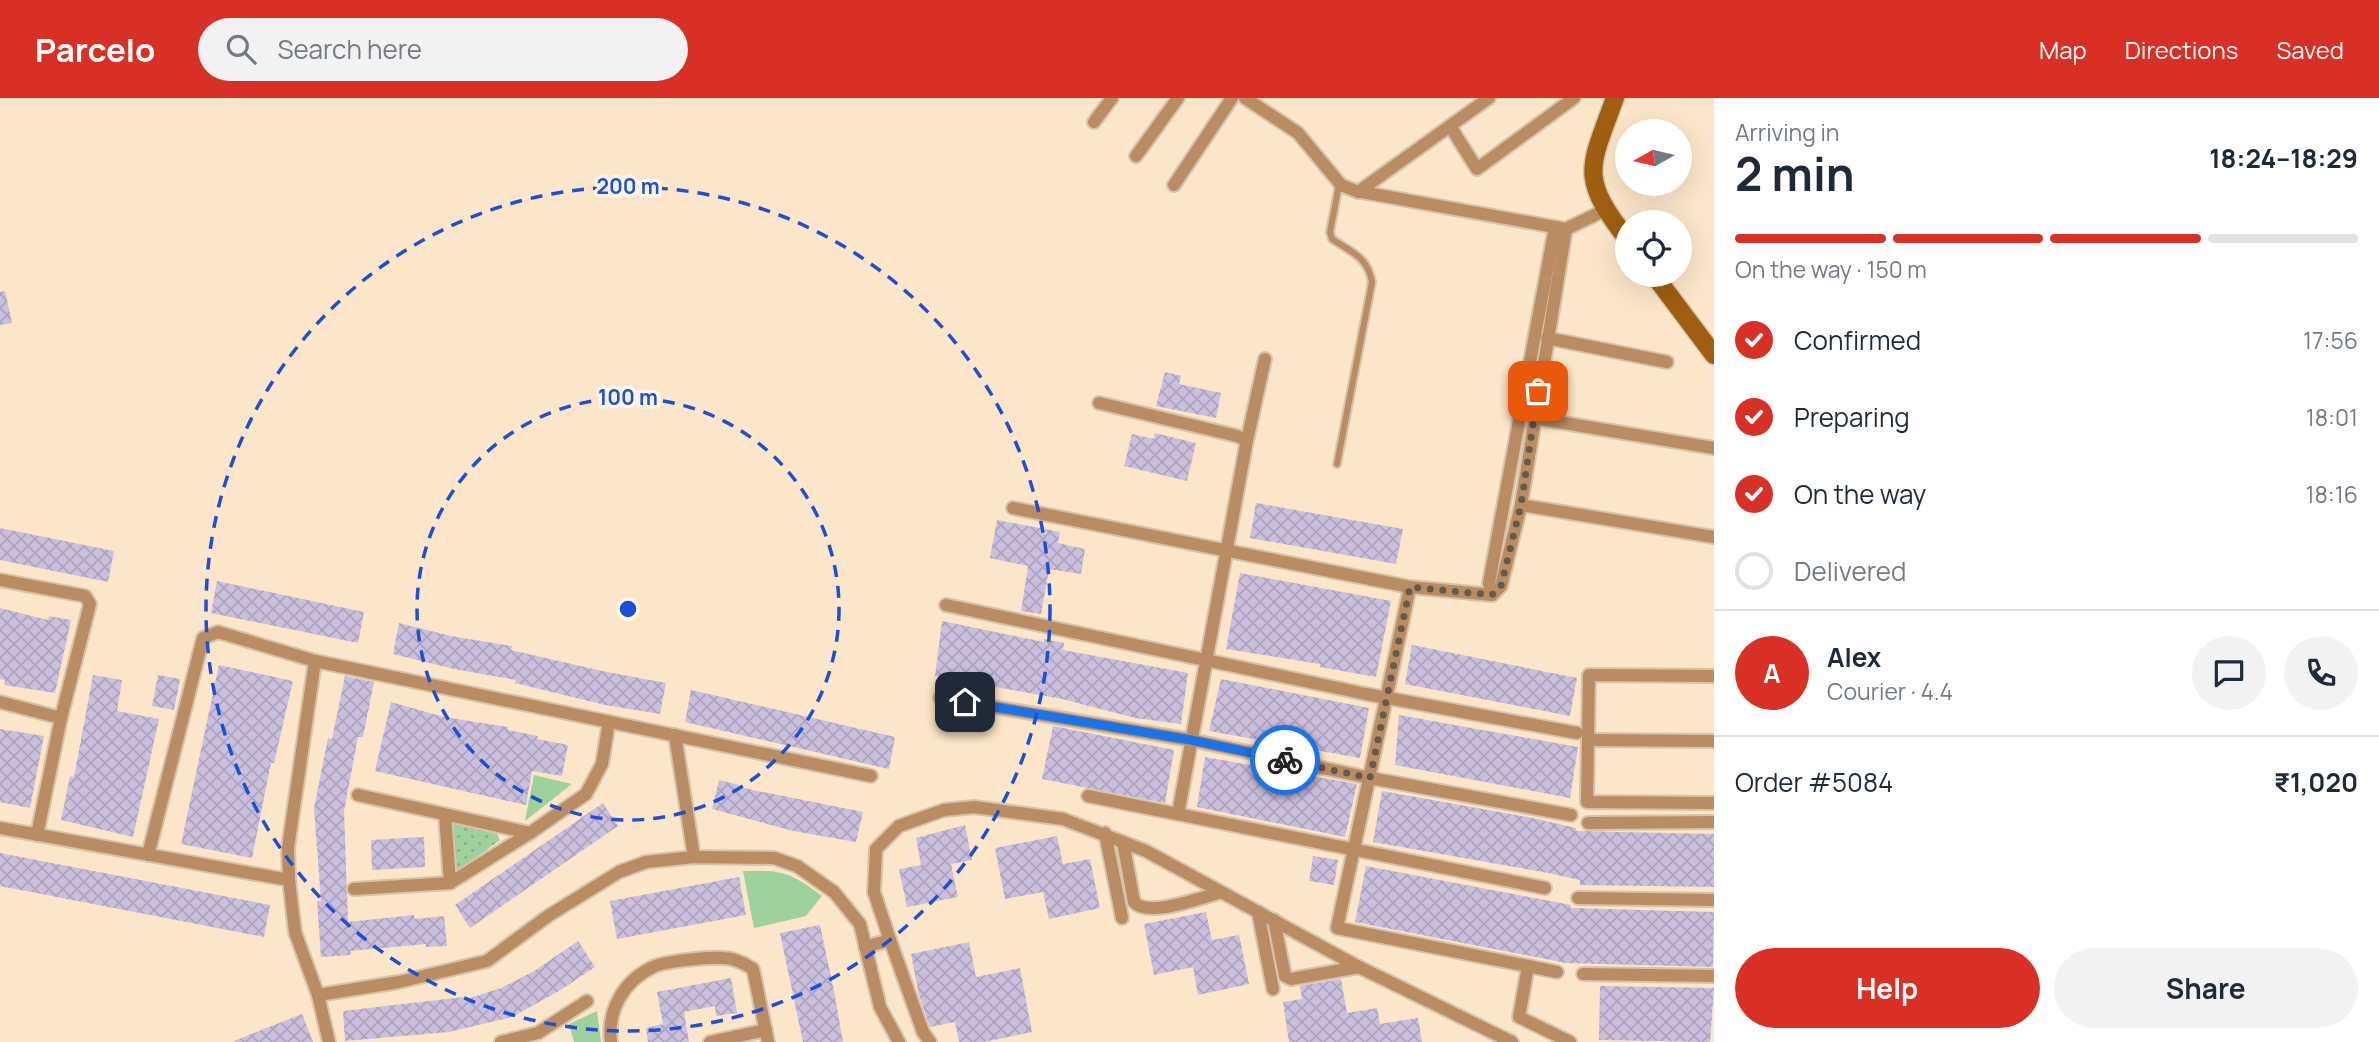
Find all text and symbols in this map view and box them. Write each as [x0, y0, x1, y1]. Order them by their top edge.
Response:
search box [198, 18, 688, 81]
text: Parcelo [35, 27, 156, 72]
icon: search [222, 30, 260, 68]
text: Search here [278, 31, 422, 67]
text: Map [2039, 33, 2087, 66]
text: Directions [2125, 33, 2238, 66]
text: Saved [2276, 33, 2344, 66]
text: Arriving in [1735, 116, 1840, 148]
north arrow [1615, 119, 1692, 196]
map controls [1615, 119, 1692, 287]
text: 18:24–18:29 [2209, 140, 2358, 176]
text: 2 min [1735, 142, 1855, 205]
text: 200 m [596, 172, 660, 200]
button: locate [1615, 210, 1692, 287]
text: On the way · 150 m [1735, 253, 1927, 285]
icon: check [1735, 321, 1773, 359]
text: Confirmed [1794, 322, 1921, 358]
text: 17:56 [2303, 324, 2358, 356]
pin [1508, 361, 1568, 421]
icon: bag [1519, 372, 1557, 410]
text: 100 m [598, 383, 658, 411]
icon: check [1735, 398, 1773, 436]
text: Preparing [1794, 399, 1910, 435]
text: 18:01 [2306, 401, 2358, 433]
icon: check [1735, 475, 1773, 513]
text: On the way [1794, 476, 1926, 512]
text: 18:16 [2306, 478, 2358, 510]
text: Delivered [1794, 553, 1906, 589]
centre of rings [616, 597, 640, 621]
button: chat [2192, 636, 2266, 710]
button: phone [2284, 636, 2358, 710]
text: Alex [1827, 639, 1881, 675]
text: A [1763, 655, 1781, 691]
pin [935, 672, 995, 732]
text: Courier · 4.4 [1827, 675, 1953, 707]
icon: home [946, 683, 984, 721]
courier [1250, 725, 1320, 795]
icon: bike [1266, 741, 1304, 779]
text: Order #5084 [1735, 764, 1893, 800]
text: ₹1,020 [2274, 764, 2358, 800]
button: Help [1735, 948, 2040, 1028]
button: Share [2054, 948, 2358, 1028]

